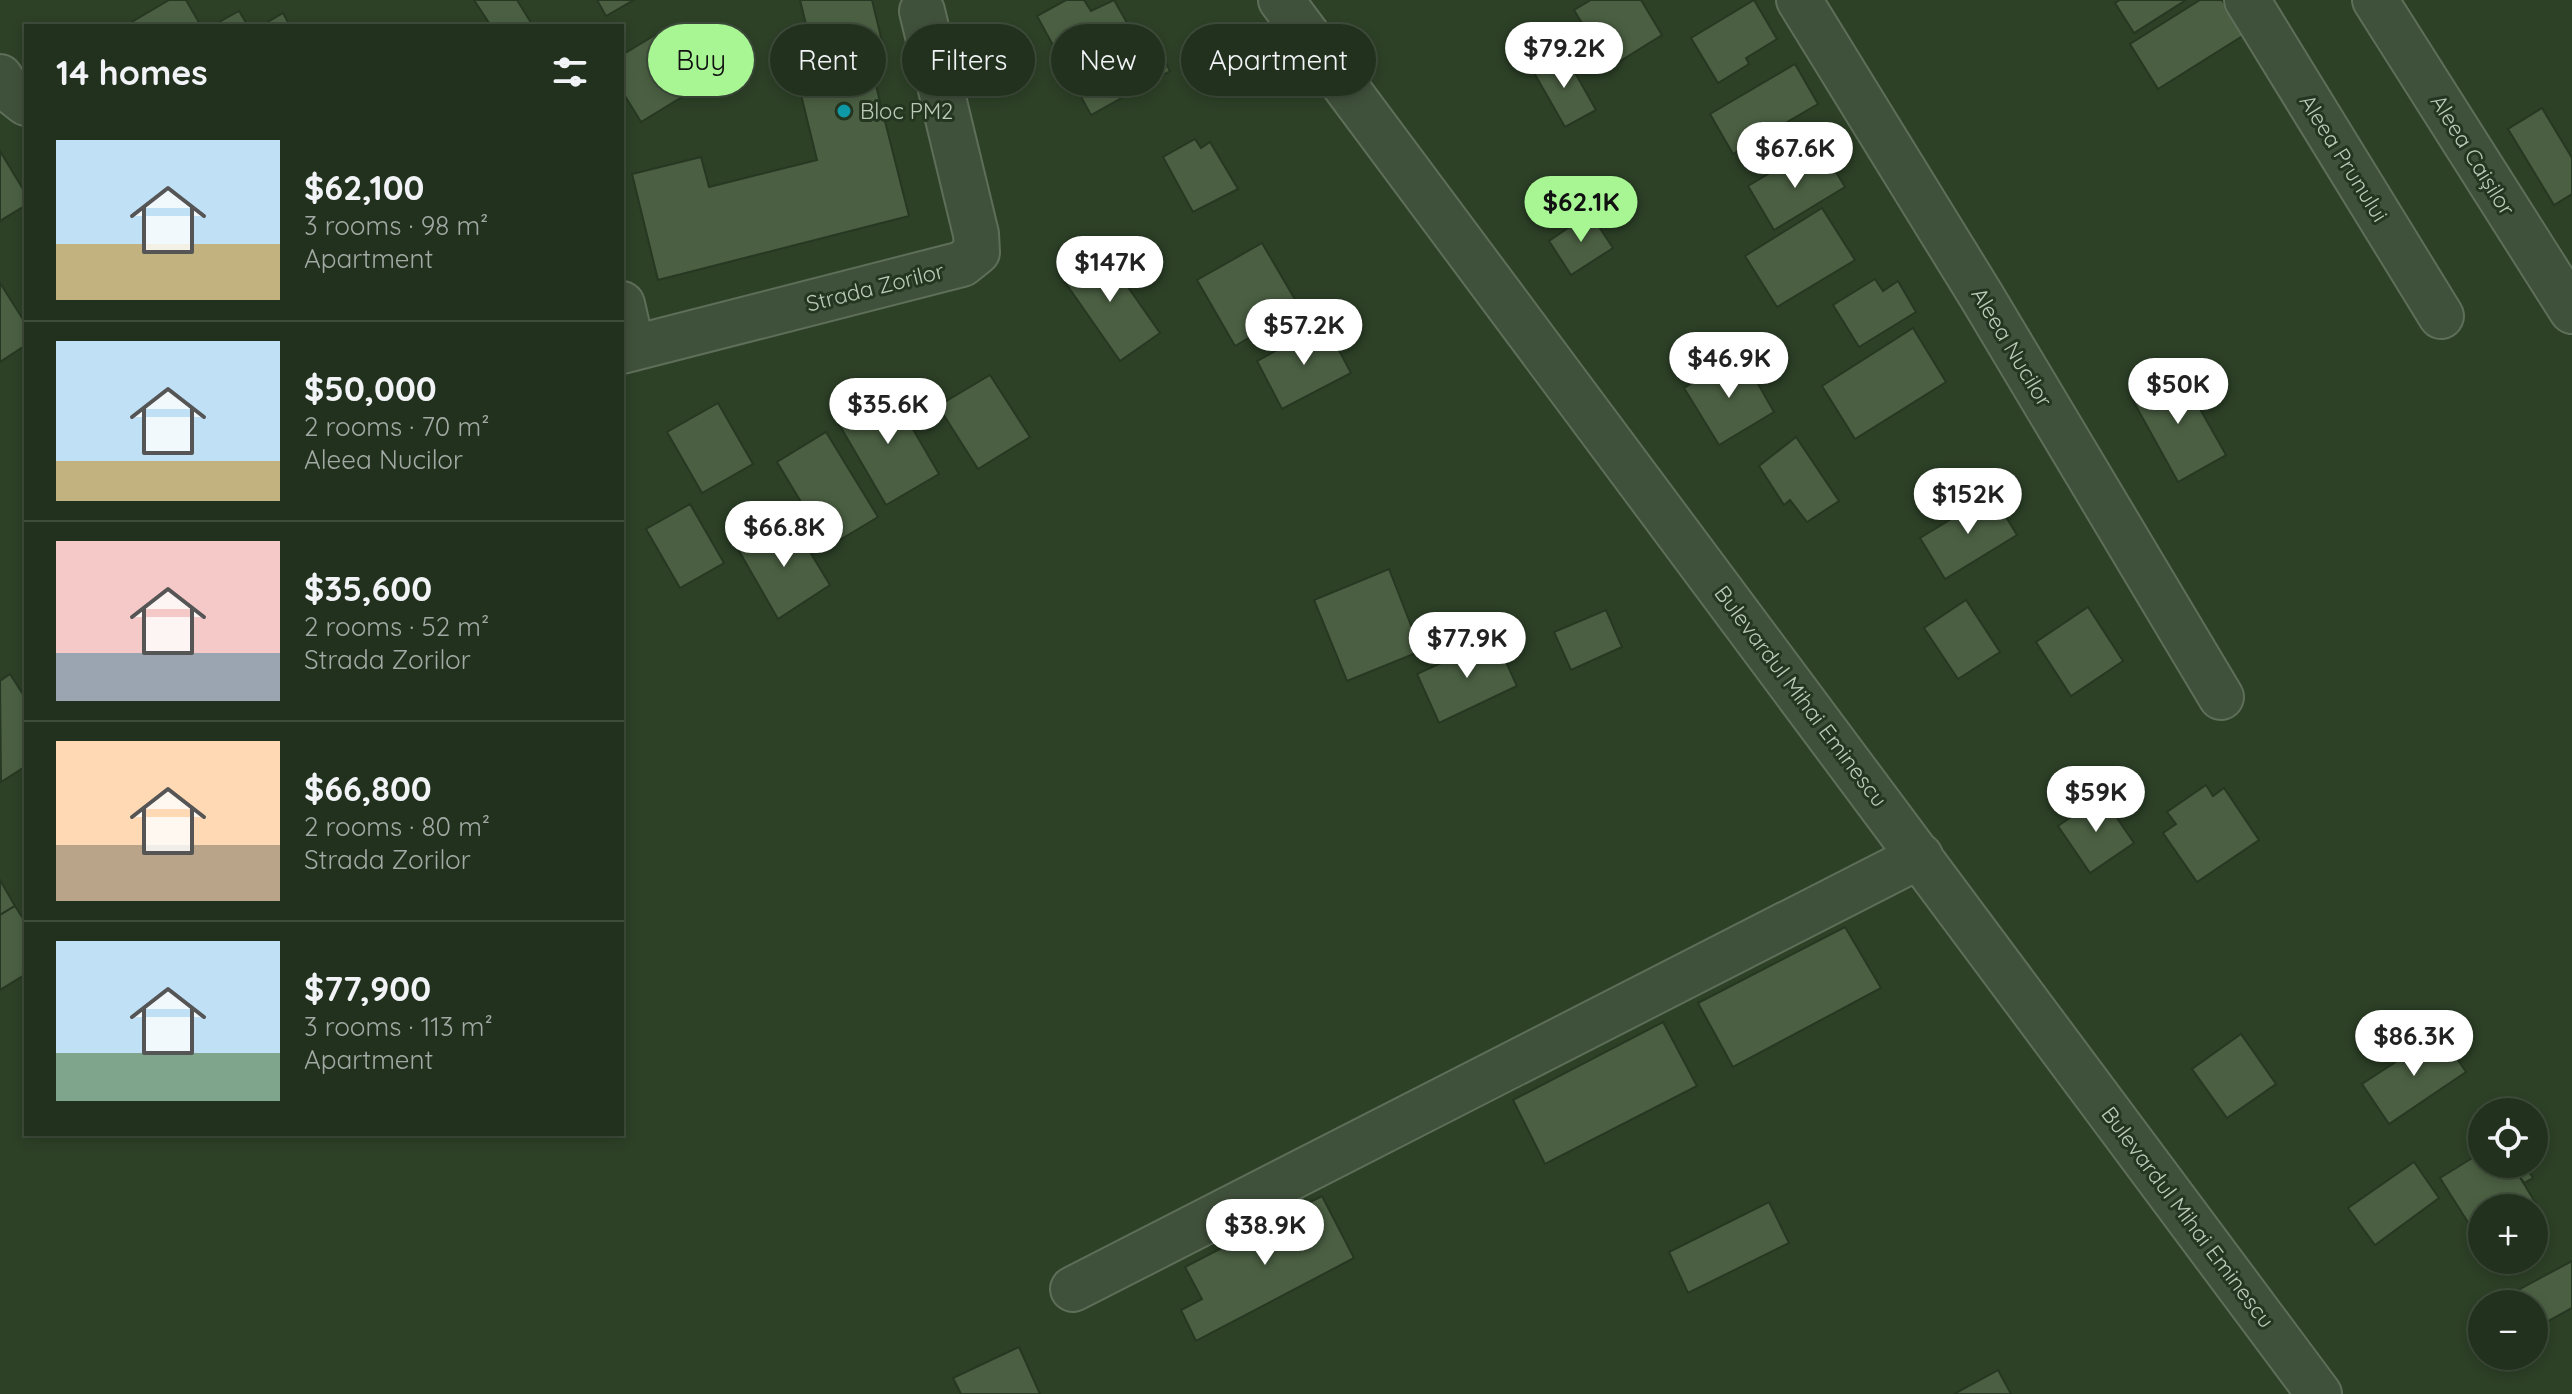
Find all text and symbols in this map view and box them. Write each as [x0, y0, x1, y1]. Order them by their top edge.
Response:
pin: $79.2K [1499, 22, 1629, 90]
chip: Buy [648, 24, 754, 96]
chip: Rent [770, 24, 886, 96]
chip: Filters [902, 24, 1035, 96]
chip: New [1051, 24, 1165, 96]
chip: Apartment [1181, 24, 1376, 96]
text: $79.2K [1523, 31, 1605, 64]
icon: filters [548, 50, 592, 94]
text: 14 homes [56, 51, 208, 94]
street label: Aleea Prunului [2294, 89, 2394, 227]
street label: Aleea Caișilor [2425, 89, 2522, 221]
place label: Bloc PM2 [860, 97, 953, 125]
marker: Bloc PM2 [835, 102, 853, 120]
pin: $67.6K [1730, 122, 1860, 190]
text: $67.6K [1755, 131, 1835, 164]
text: $62,100 [304, 166, 424, 209]
icon: home [120, 172, 216, 268]
pin: $62.1K [1516, 176, 1646, 244]
text: $62.1K [1542, 185, 1620, 218]
text: 3 rooms · 98 m² [304, 209, 488, 242]
pin: $147K [1054, 236, 1166, 304]
text: Apartment [304, 242, 433, 275]
text: $147K [1074, 245, 1146, 278]
street label: Strada Zorilor [803, 256, 947, 318]
street label: Aleea Nucilor [1965, 282, 2059, 412]
pin: $57.2K [1239, 299, 1369, 367]
text: $57.2K [1263, 308, 1345, 341]
pin: $46.9K [1664, 332, 1794, 400]
text: $46.9K [1687, 341, 1771, 374]
pin: $50K [2131, 358, 2225, 426]
text: $50,000 [304, 367, 437, 410]
text: $50K [2146, 367, 2210, 400]
icon: home [120, 373, 216, 469]
pin: $35.6K [823, 378, 953, 446]
text: $35.6K [847, 387, 929, 420]
text: 2 rooms · 70 m² [304, 410, 489, 443]
text: Aleea Nucilor [304, 443, 463, 476]
pin: $152K [1912, 468, 2024, 536]
text: $152K [1932, 477, 2004, 510]
pin: $66.8K [719, 501, 849, 569]
text: $66.8K [743, 510, 825, 543]
text: $35,600 [304, 567, 432, 610]
icon: home [120, 573, 216, 669]
street label: Bulevardul Mihai Eminescu [1708, 580, 1894, 812]
text: 2 rooms · 52 m² [304, 610, 489, 643]
pin: $77.9K [1402, 612, 1532, 680]
text: $77.9K [1427, 621, 1507, 654]
text: Strada Zorilor [304, 643, 471, 676]
pin: $59K [2049, 766, 2143, 834]
text: $66,800 [304, 767, 432, 810]
icon: home [120, 773, 216, 869]
text: $59K [2065, 775, 2127, 808]
text: 2 rooms · 80 m² [304, 810, 490, 843]
text: Strada Zorilor [304, 843, 471, 876]
text: $77,900 [304, 967, 431, 1010]
icon: home [120, 973, 216, 1069]
text: 3 rooms · 113 m² [304, 1010, 493, 1043]
pin: $86.3K [2349, 1010, 2479, 1078]
text: $86.3K [2373, 1019, 2455, 1052]
text: Apartment [304, 1043, 433, 1076]
map controls [2468, 1098, 2548, 1370]
button: locate [2468, 1098, 2548, 1178]
street label: Bulevardul Mihai Eminescu [2095, 1101, 2281, 1333]
button: + [2468, 1194, 2548, 1274]
pin: $38.9K [1200, 1199, 1330, 1267]
text: $38.9K [1224, 1208, 1306, 1241]
button: − [2468, 1290, 2548, 1370]

